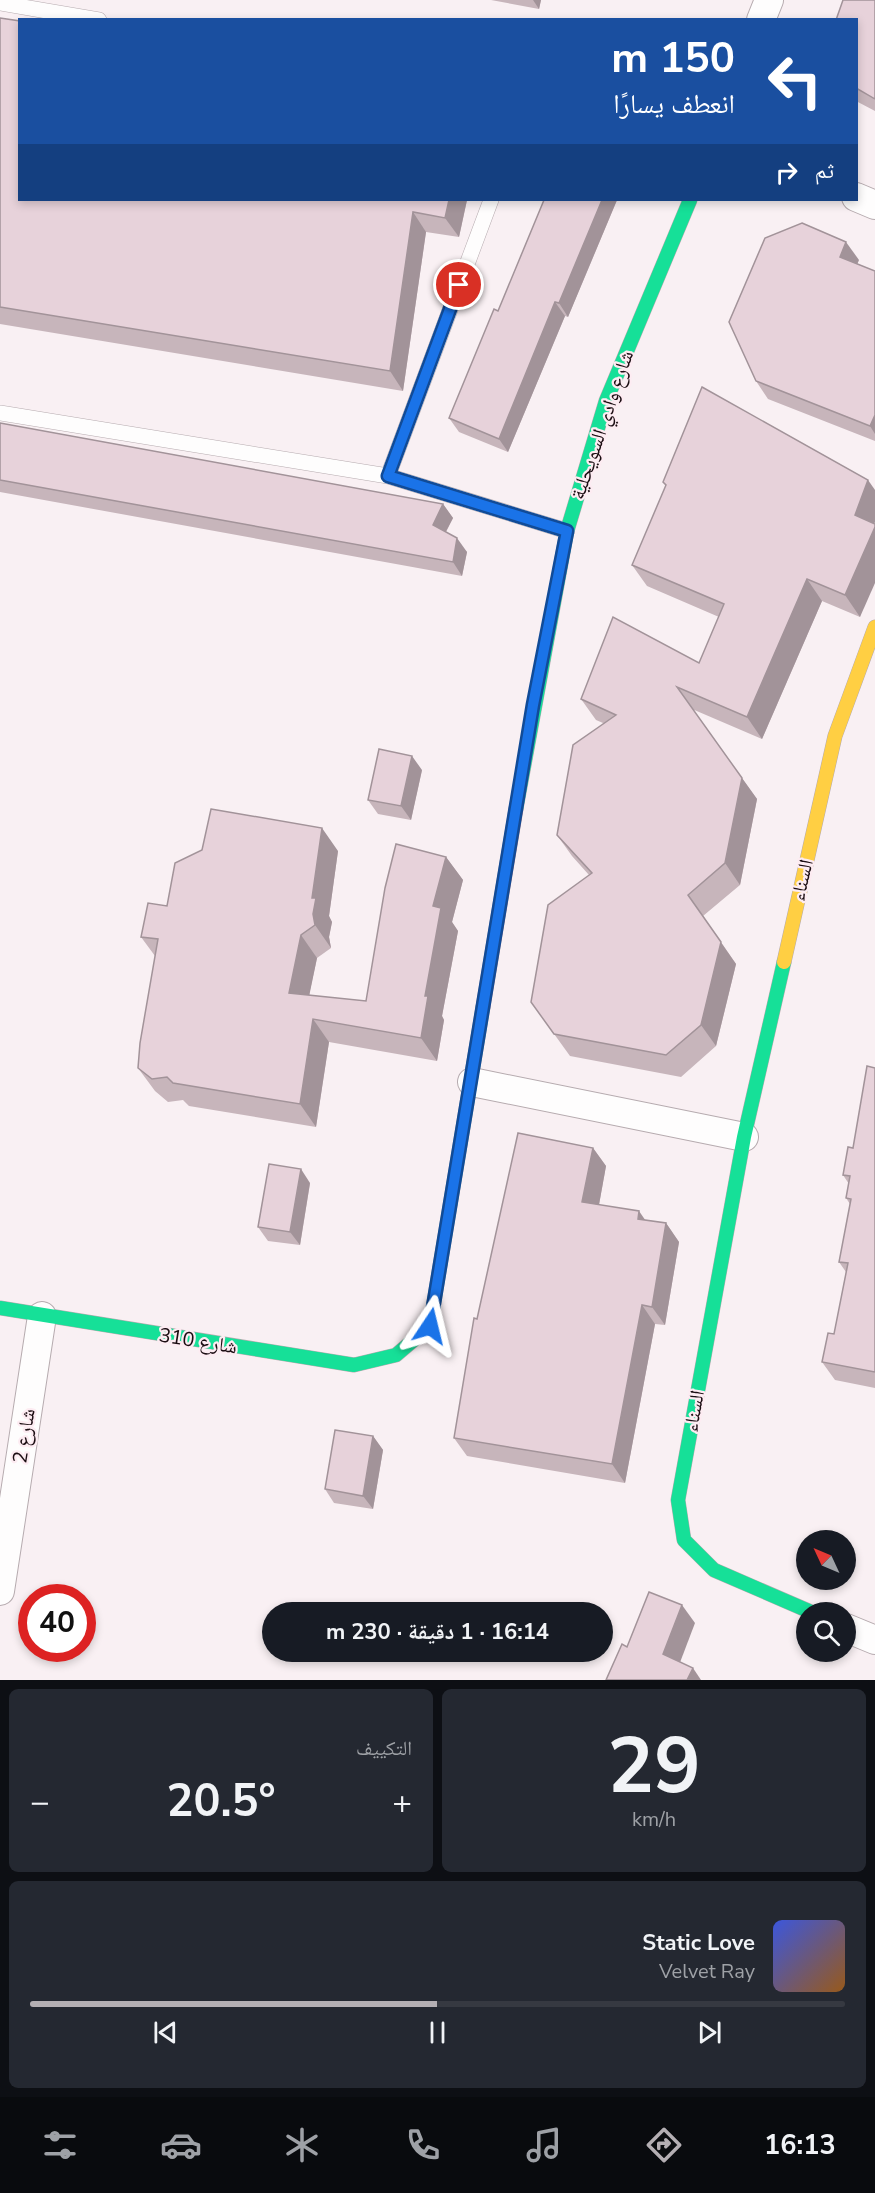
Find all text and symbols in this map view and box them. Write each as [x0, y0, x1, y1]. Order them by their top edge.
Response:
text: 150 m [611, 30, 735, 87]
icon: left [756, 42, 834, 120]
text: انعطف يسارًا [613, 86, 735, 123]
icon: right [770, 156, 803, 189]
text: ثم [815, 156, 834, 186]
pin [433, 259, 484, 310]
icon: arrive [442, 268, 475, 301]
street label: شارع وادي السويحلية [564, 347, 642, 504]
street label: السناء [784, 857, 820, 903]
position arrow [398, 1294, 462, 1358]
street label: شارع 310 [157, 1321, 239, 1361]
street label: السناء [677, 1388, 711, 1434]
street label: شارع 2 [6, 1407, 42, 1465]
north arrow [796, 1530, 856, 1590]
map controls [796, 1530, 856, 1662]
speed limit sign: 40 [18, 1584, 96, 1662]
button: search [796, 1602, 856, 1662]
text: 16:14 · 1 دقيقة · 230 m [326, 1617, 549, 1647]
text: 29 [607, 1713, 701, 1820]
text: التكييف [356, 1735, 412, 1762]
text: 20.5° [166, 1771, 276, 1832]
text: − [30, 1780, 50, 1825]
text: + [392, 1780, 412, 1825]
text: km/h [632, 1806, 676, 1833]
text: Static Love [642, 1928, 755, 1958]
text: Velvet Ray [659, 1958, 755, 1985]
icon: previous [149, 2016, 182, 2049]
icon: pause [421, 2016, 454, 2049]
icon: next [693, 2016, 726, 2049]
icon: filters [39, 2124, 81, 2166]
icon: car [160, 2124, 202, 2166]
icon: climate [281, 2124, 323, 2166]
icon: phone [402, 2124, 444, 2166]
icon: music [523, 2124, 565, 2166]
icon: directions [643, 2124, 685, 2166]
text: 16:13 [764, 2127, 836, 2164]

